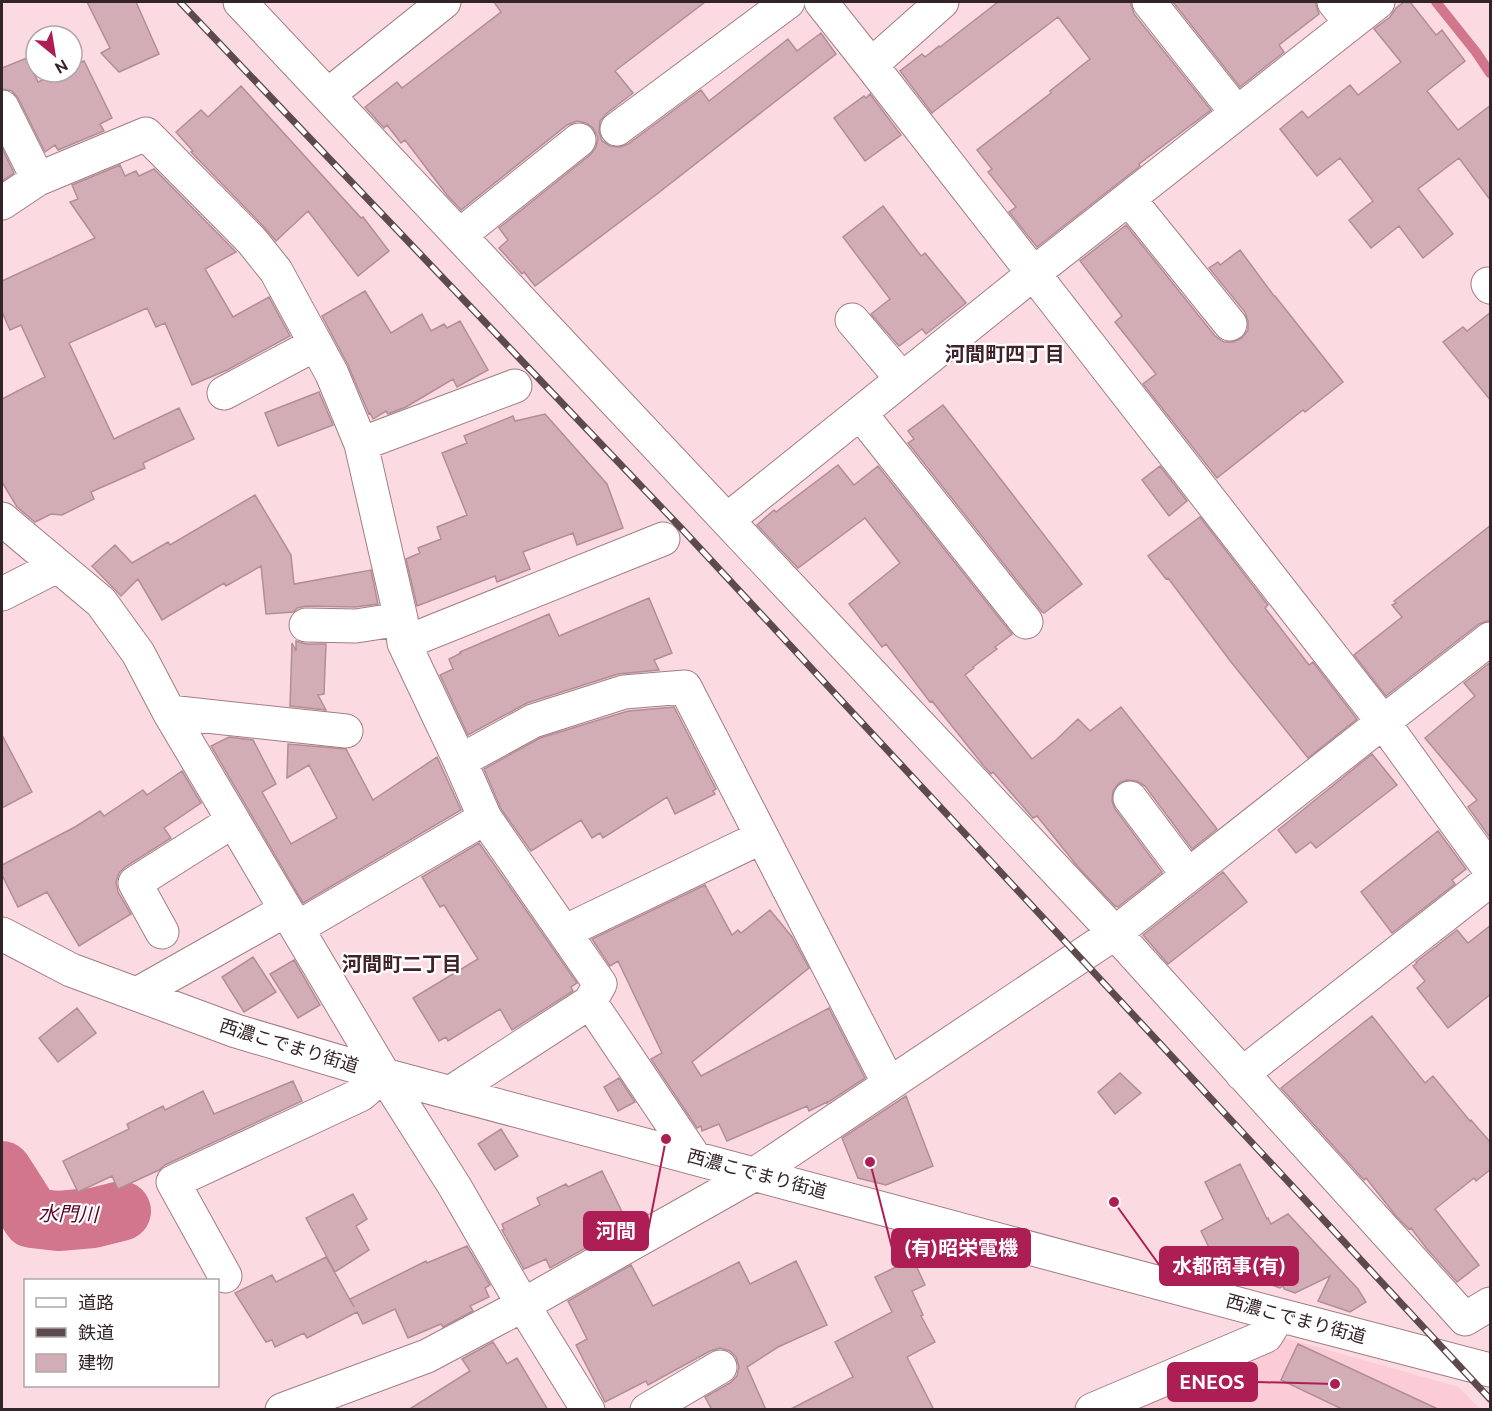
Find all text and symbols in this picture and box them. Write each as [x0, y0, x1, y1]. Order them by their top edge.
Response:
north arrow [24, 24, 84, 84]
text: N [52, 56, 71, 78]
district label: 河間町四丁目 [945, 342, 1065, 365]
district label: 河間町二丁目 [342, 952, 462, 975]
street label: 西濃こでまり街道 [218, 1014, 361, 1076]
street label: 西濃こでまり街道 [685, 1145, 829, 1201]
water label: 水門川 [38, 1201, 100, 1226]
callout: 河間 [584, 1212, 648, 1250]
text: 河間 [596, 1219, 636, 1242]
callout: (有)昭栄電機 [892, 1229, 1030, 1267]
text: (有)昭栄電機 [904, 1236, 1018, 1259]
callout: 水都商事(有) [1160, 1247, 1298, 1285]
text: 水都商事(有) [1172, 1254, 1286, 1277]
legend [24, 1279, 219, 1387]
street label: 西濃こでまり街道 [1224, 1290, 1368, 1346]
text: 道路 [78, 1292, 114, 1312]
text: 鉄道 [78, 1322, 114, 1342]
text: 建物 [78, 1352, 114, 1372]
callout: ENEOS [1168, 1363, 1257, 1401]
text: ENEOS [1179, 1370, 1245, 1393]

